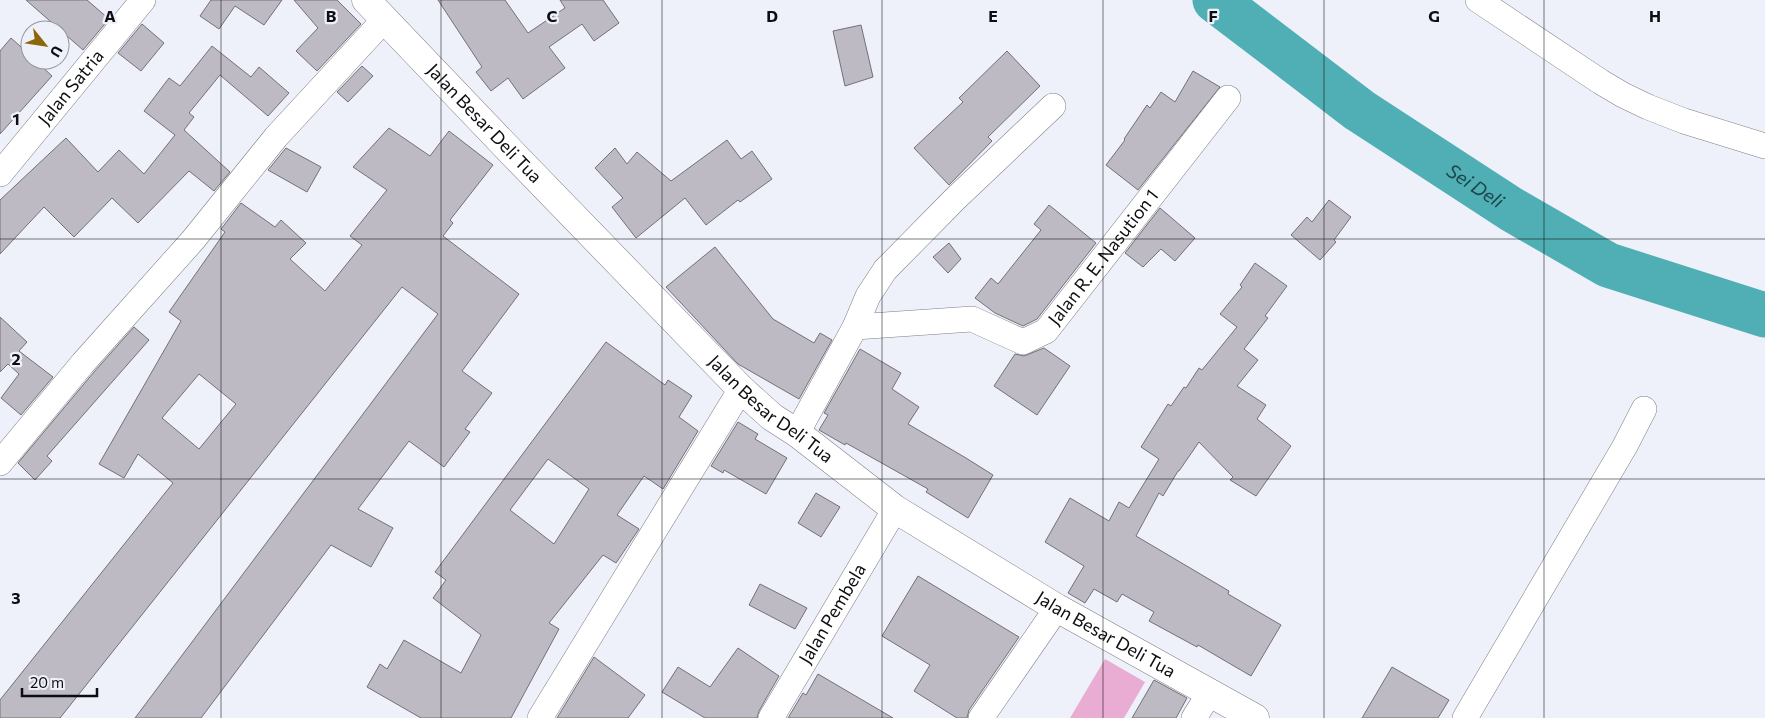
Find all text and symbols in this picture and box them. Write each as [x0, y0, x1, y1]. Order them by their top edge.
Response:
text: A [104, 6, 116, 25]
text: B [326, 6, 337, 25]
text: C [547, 6, 558, 25]
text: D [766, 6, 778, 25]
text: E [988, 6, 998, 25]
text: F [1208, 6, 1218, 25]
text: G [1428, 6, 1440, 25]
text: H [1649, 6, 1661, 25]
north arrow [20, 20, 70, 70]
text: U [47, 43, 67, 60]
street label: Jalan Satria [33, 45, 108, 129]
street label: Jalan Besar Deli Tua [423, 59, 547, 187]
text: 1 [12, 109, 20, 128]
water label: Sei Deli [1443, 158, 1509, 213]
street label: Jalan R. E. Nasution 1 [1043, 185, 1162, 329]
text: 2 [11, 349, 21, 368]
street label: Jalan Besar Deli Tua [704, 350, 838, 467]
street label: Jalan Pembela [794, 559, 870, 668]
street label: Jalan Besar Deli Tua [1032, 586, 1180, 682]
text: 3 [11, 588, 21, 607]
scale bar [22, 666, 98, 698]
text: 20 m [30, 673, 64, 691]

